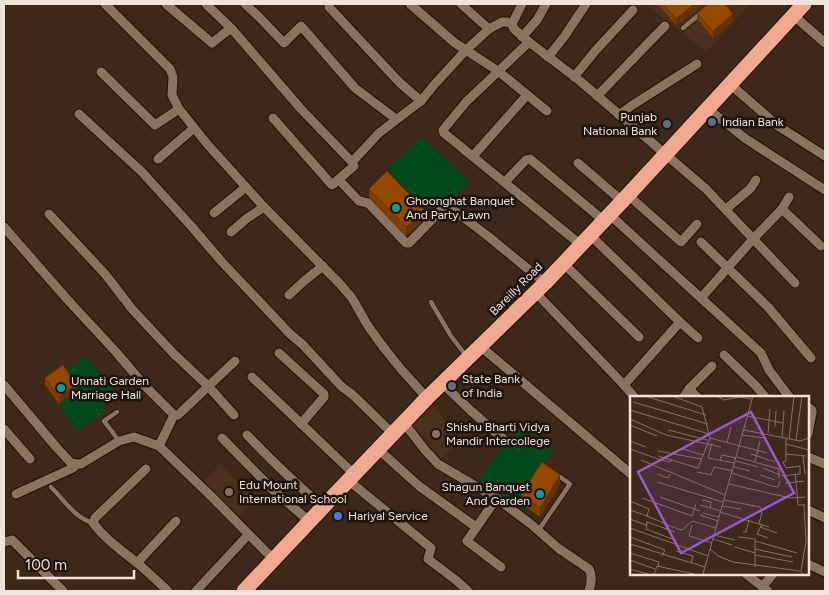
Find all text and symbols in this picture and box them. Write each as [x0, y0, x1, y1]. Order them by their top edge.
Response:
place label: Punjab National Bank [583, 110, 657, 138]
place label: Indian Bank [722, 115, 784, 129]
marker: Indian Bank [706, 116, 718, 128]
marker: Punjab National Bank [661, 118, 673, 130]
place label: Ghoonghat Banquet And Party Lawn [406, 194, 515, 222]
marker: Ghoonghat Banquet And Party Lawn [390, 202, 402, 214]
street label: Bareilly Road [487, 260, 545, 318]
place label: State Bank of India [462, 372, 520, 400]
place label: Unnati Garden Marriage Hall [71, 374, 149, 402]
marker: State Bank of India [446, 380, 458, 392]
marker: Unnati Garden Marriage Hall [55, 382, 67, 394]
inset map [630, 396, 809, 575]
place label: Shishu Bharti Vidya Mandir Intercollege [446, 420, 550, 448]
marker: Shishu Bharti Vidya Mandir Intercollege [430, 428, 442, 440]
place label: Edu Mount International School [239, 478, 347, 506]
place label: Shagun Banquet And Garden [442, 480, 530, 508]
marker: Edu Mount International School [223, 486, 235, 498]
marker: Shagun Banquet And Garden [534, 488, 546, 500]
place label: Hariyal Service [348, 509, 428, 523]
marker: Hariyal Service [332, 510, 344, 522]
scale bar [18, 548, 134, 580]
text: 100 m [25, 556, 67, 574]

